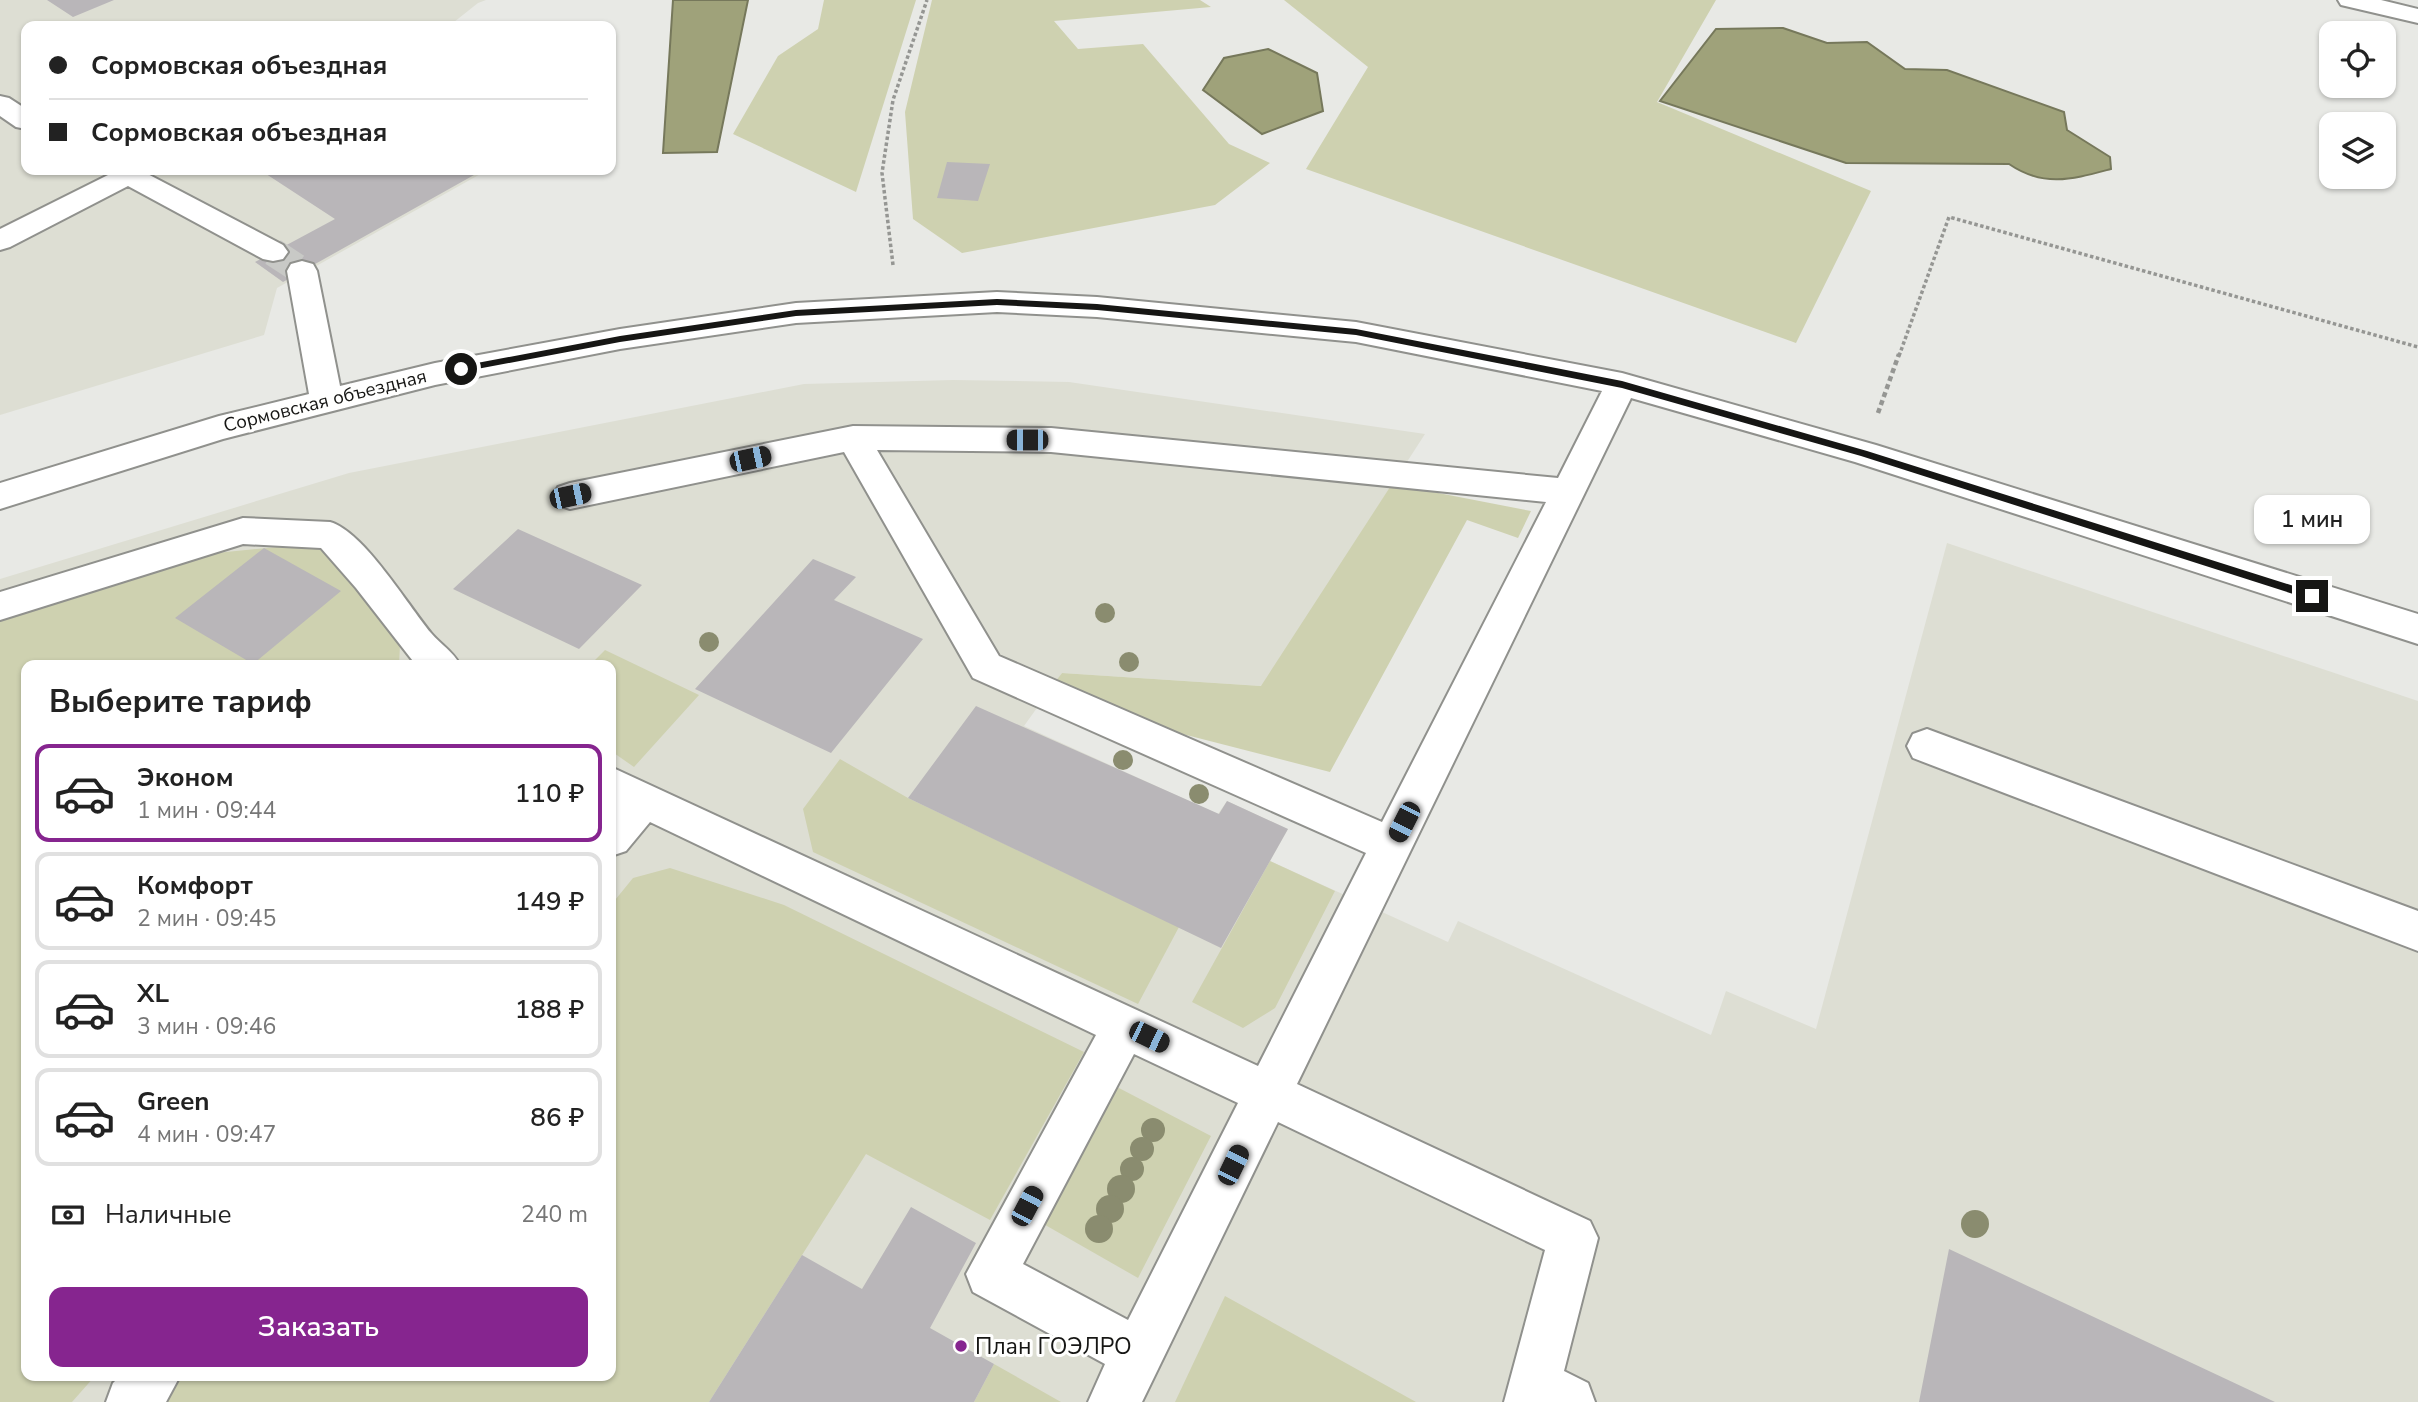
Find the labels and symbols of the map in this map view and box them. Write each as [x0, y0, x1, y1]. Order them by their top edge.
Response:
route start [445, 353, 477, 385]
street label: Сормовская объездная [221, 363, 429, 439]
car [1007, 430, 1049, 451]
car [728, 444, 773, 474]
car [548, 481, 593, 511]
callout: 1 мин [2254, 494, 2370, 544]
route end [2296, 580, 2328, 612]
car [1386, 799, 1423, 845]
car [1126, 1018, 1173, 1056]
car [1215, 1142, 1252, 1188]
car [1008, 1183, 1047, 1229]
place label: План ГОЭЛРО [975, 1331, 1132, 1362]
marker: План ГОЭЛРО [953, 1338, 969, 1354]

